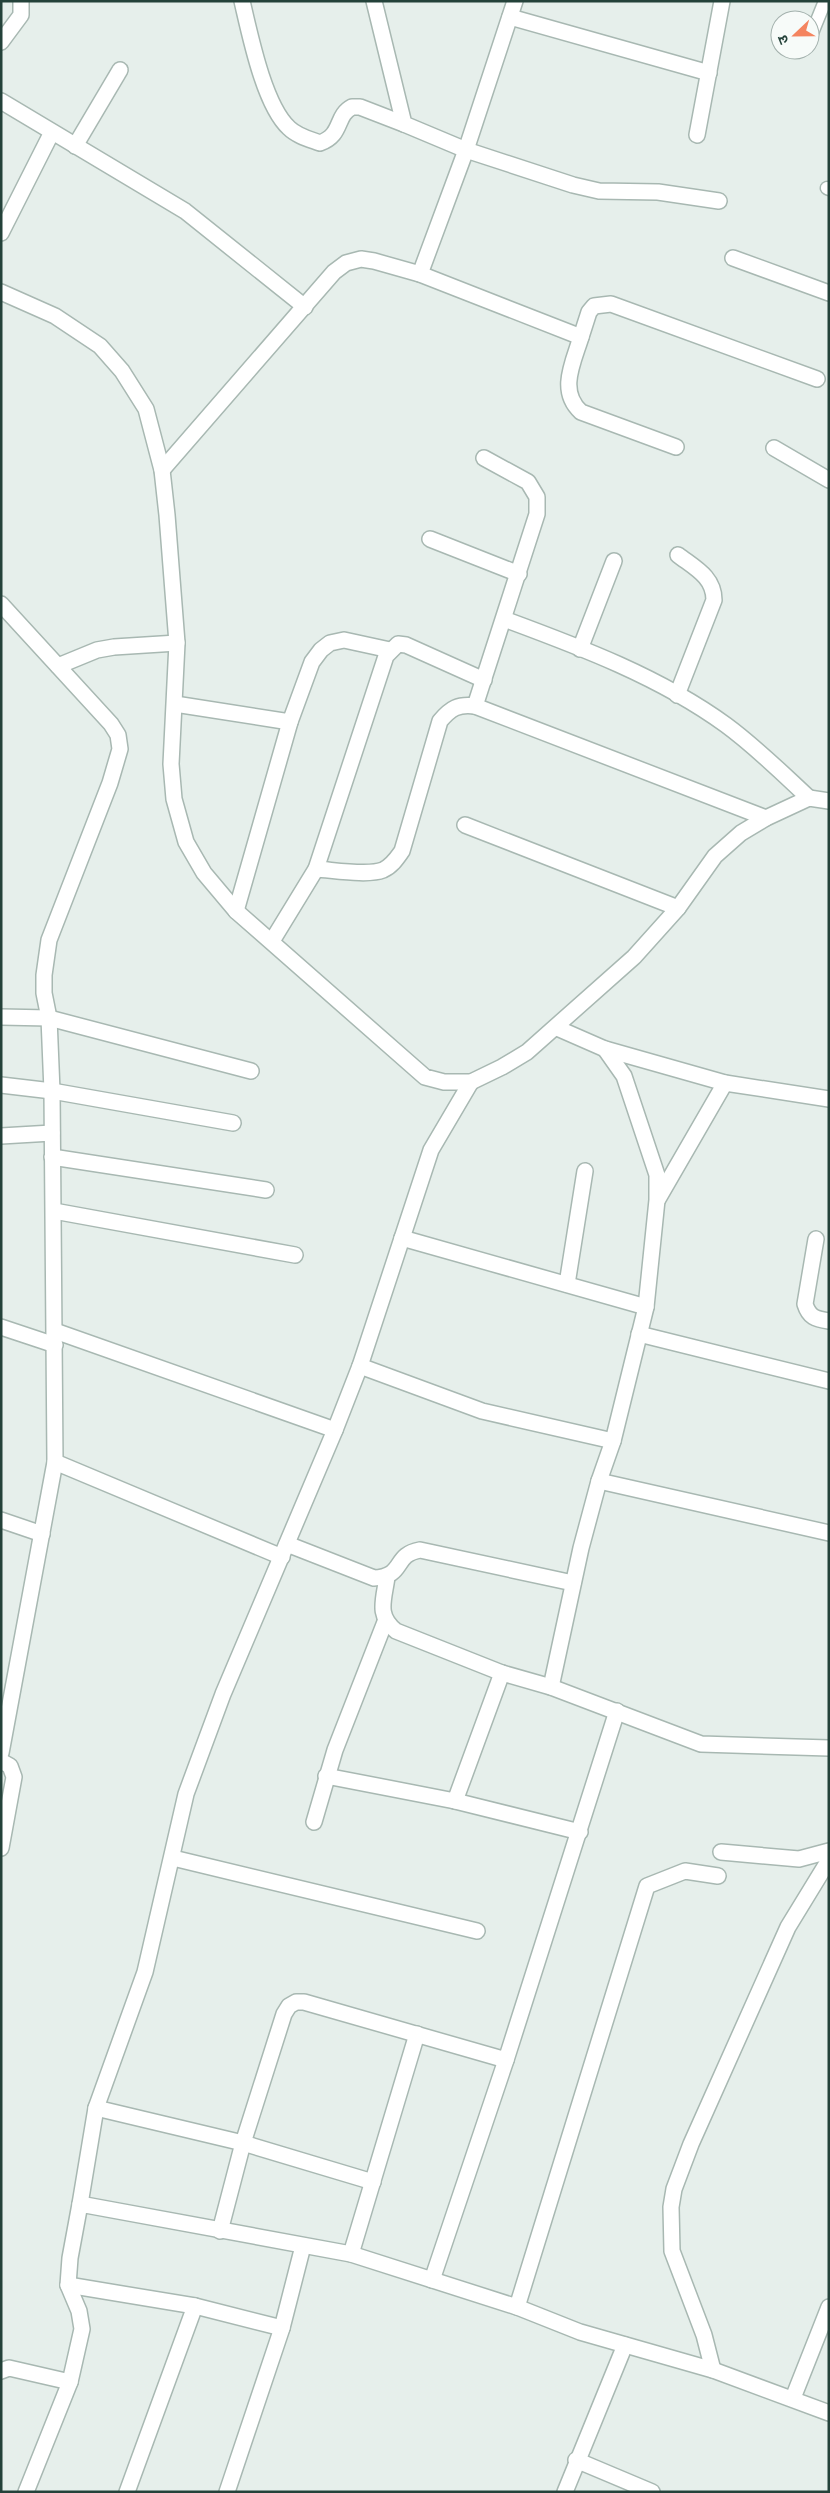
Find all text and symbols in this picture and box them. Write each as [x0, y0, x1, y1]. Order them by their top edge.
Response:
north arrow [770, 10, 820, 60]
text: उ [774, 32, 792, 47]

